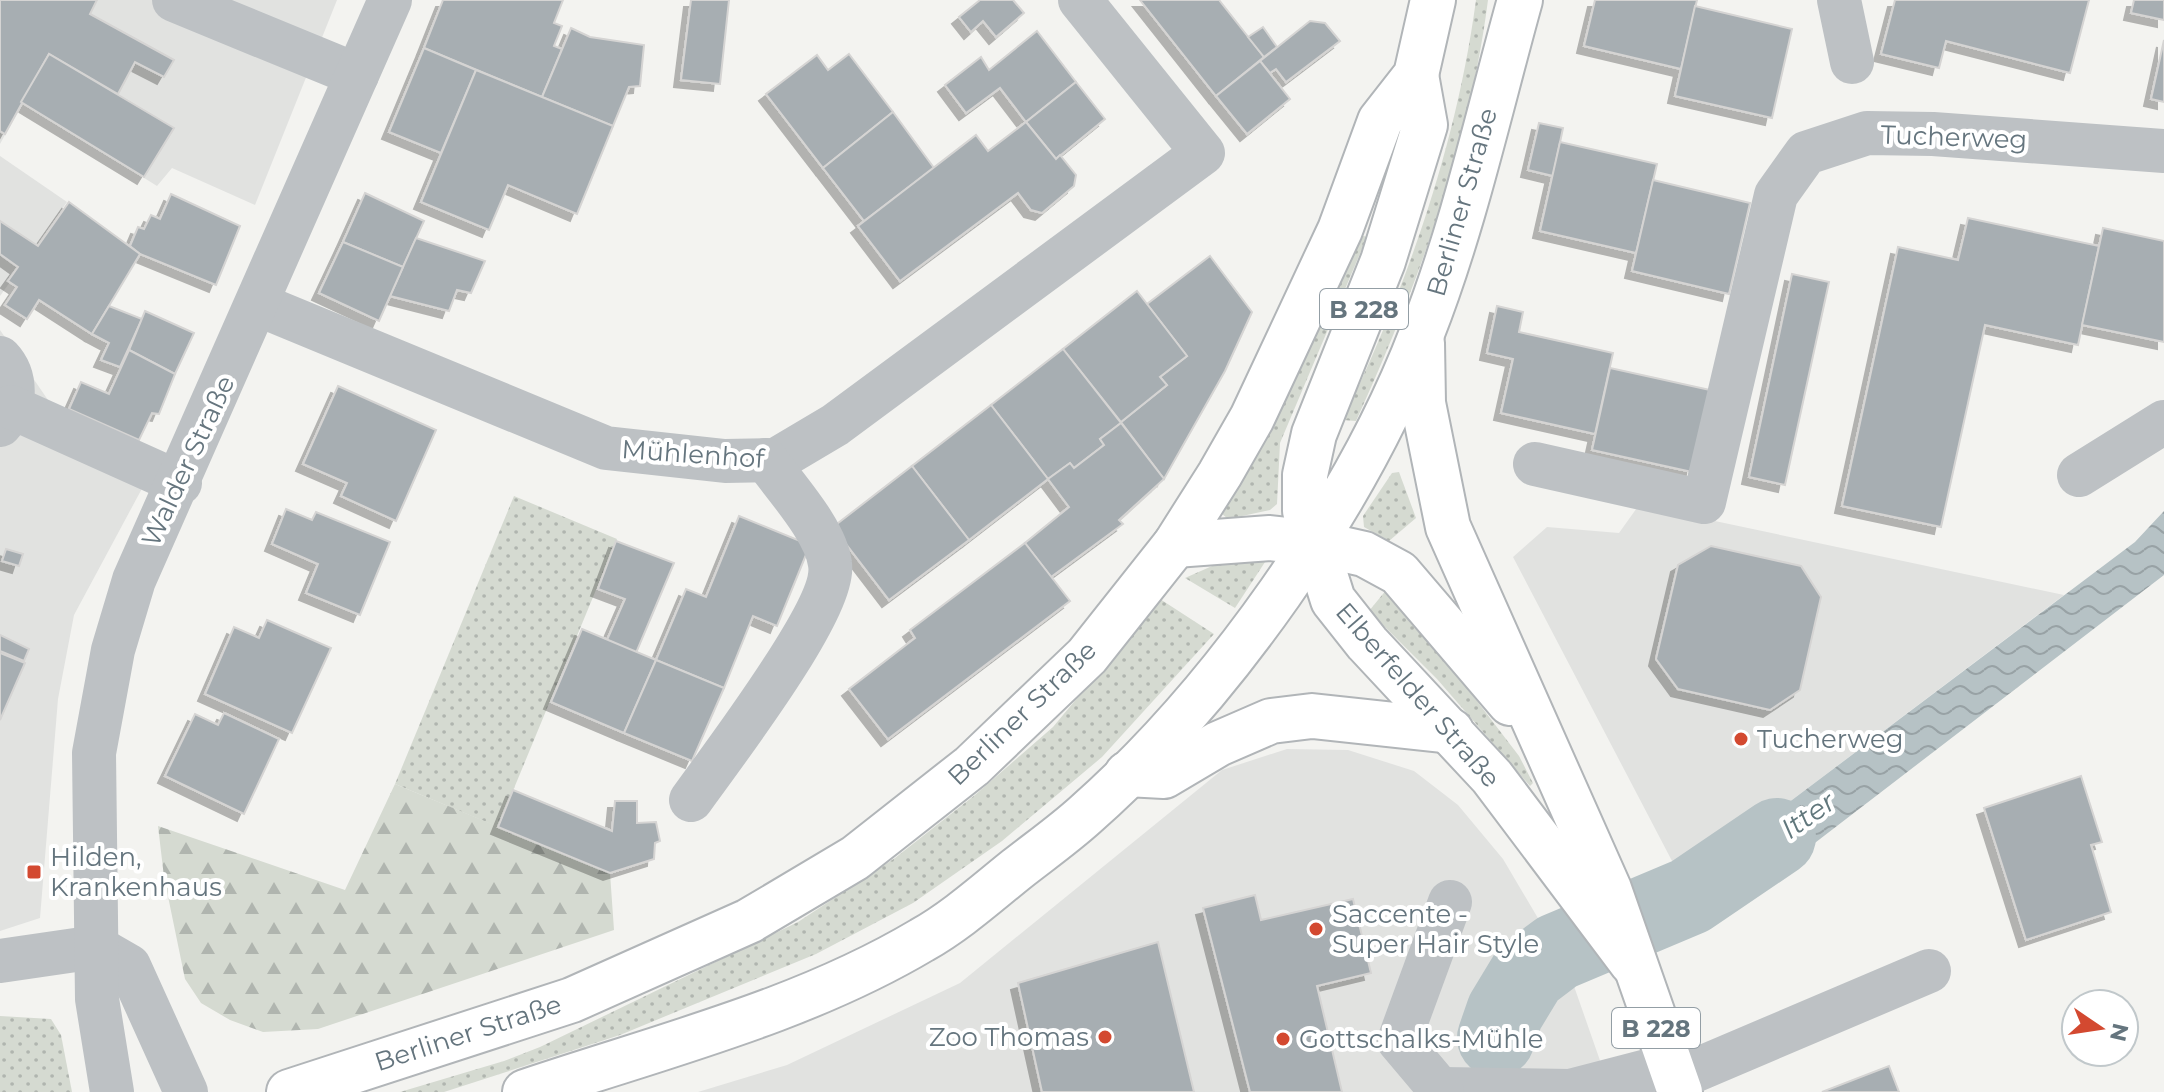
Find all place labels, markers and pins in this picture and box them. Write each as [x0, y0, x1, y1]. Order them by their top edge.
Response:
place label: Tucherweg [1757, 723, 1904, 755]
marker: Tucherweg [1732, 730, 1750, 748]
place label: Hilden, Krankenhaus [50, 841, 222, 903]
marker: Hilden, Krankenhaus [25, 863, 43, 881]
place label: Saccente - Super Hair Style [1332, 898, 1539, 960]
marker: Saccente - Super Hair Style [1307, 920, 1325, 938]
place label: Zoo Thomas [929, 1021, 1089, 1053]
place label: Gottschalks-Mühle [1299, 1023, 1544, 1055]
marker: Zoo Thomas [1096, 1028, 1114, 1046]
marker: Gottschalks-Mühle [1274, 1030, 1292, 1048]

